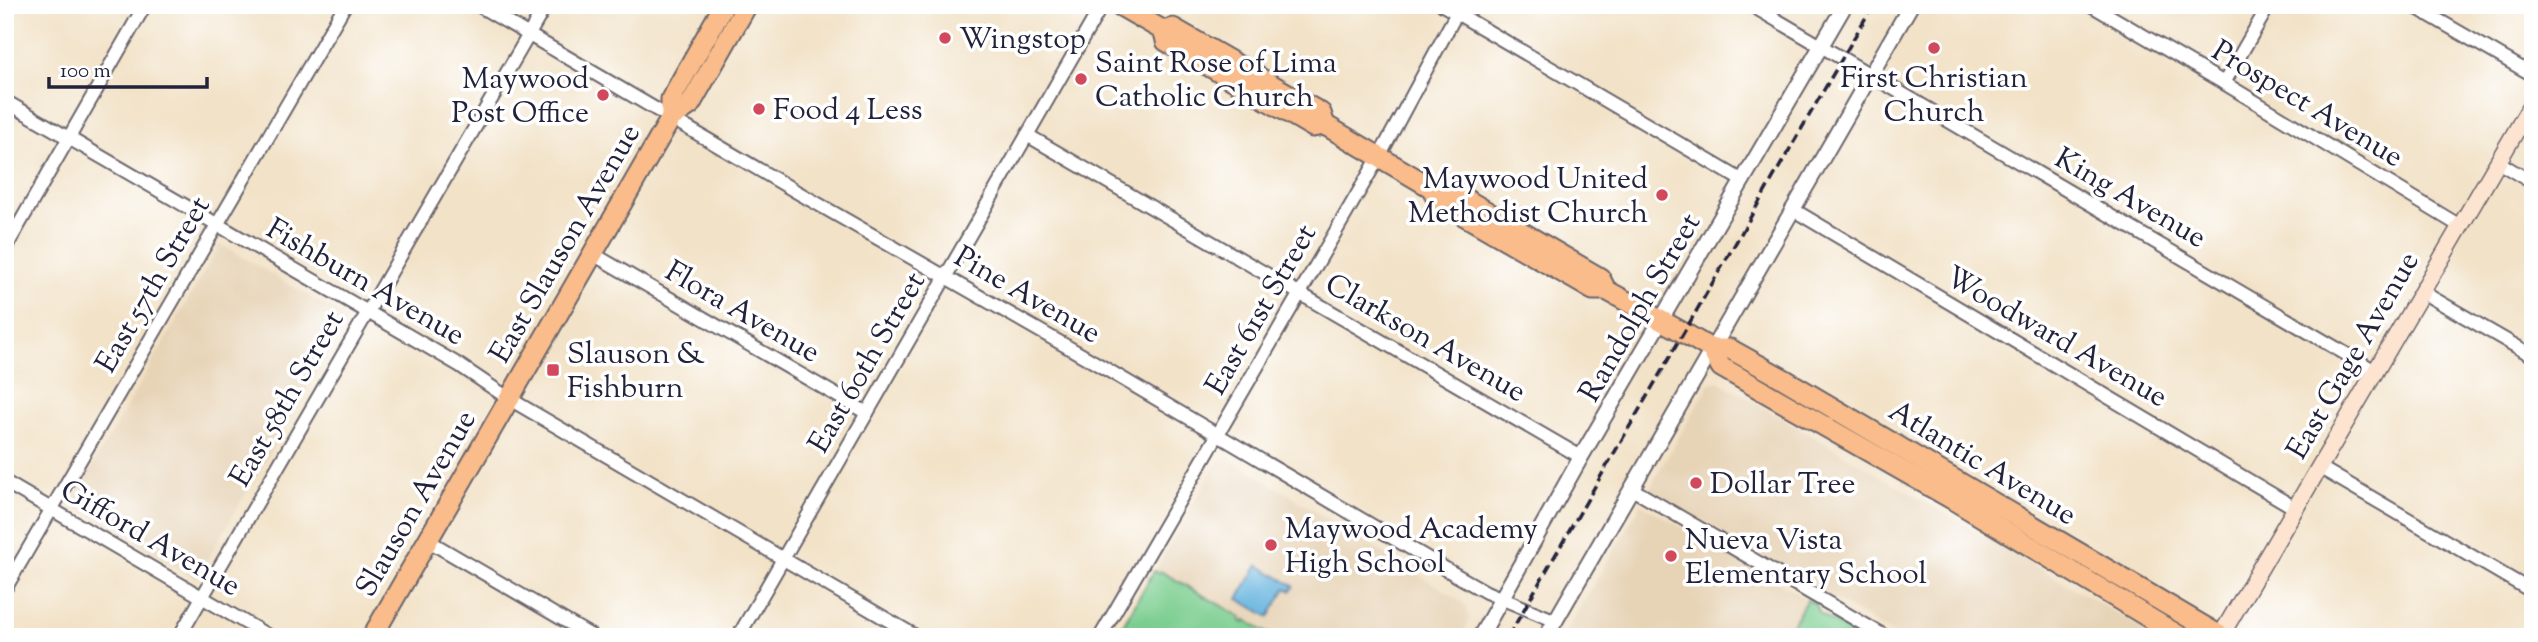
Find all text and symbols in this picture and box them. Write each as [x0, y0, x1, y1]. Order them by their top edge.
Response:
place label: Wingstop [959, 19, 1086, 62]
marker: Wingstop [937, 30, 953, 46]
street label: Prospect Avenue [2203, 31, 2411, 179]
marker: First Christian Church [1926, 40, 1942, 56]
place label: Saint Rose of Lima Catholic Church [1095, 43, 1337, 120]
scale bar [49, 46, 206, 90]
text: 100 m [60, 57, 111, 87]
place label: First Christian Church [1840, 58, 2028, 135]
place label: Maywood Post Office [451, 59, 589, 136]
marker: Saint Rose of Lima Catholic Church [1073, 71, 1089, 87]
marker: Maywood Post Office [595, 87, 611, 103]
place label: Food 4 Less [773, 90, 923, 133]
marker: Food 4 Less [751, 101, 767, 117]
street label: East Slauson Avenue [480, 117, 652, 372]
street label: King Avenue [2046, 138, 2214, 260]
place label: Maywood United Methodist Church [1408, 159, 1648, 236]
marker: Maywood United Methodist Church [1654, 187, 1670, 203]
street label: East 57th Street [86, 189, 222, 381]
street label: Randolph Street [1570, 206, 1713, 411]
street label: Fishburn Avenue [257, 209, 472, 358]
street label: East 61st Street [1196, 217, 1329, 404]
street label: Pine Avenue [945, 237, 1108, 356]
street label: East Gage Avenue [2277, 244, 2431, 468]
street label: Flora Avenue [656, 251, 827, 375]
street label: Woodward Avenue [1937, 257, 2175, 419]
street label: Clarkson Avenue [1316, 264, 1533, 414]
street label: East 60th Street [799, 265, 937, 462]
street label: East 58th Street [220, 303, 356, 495]
place label: Slauson & Fishburn [567, 334, 705, 411]
marker: Slauson & Fishburn [545, 362, 561, 378]
street label: Atlantic Avenue [1879, 391, 2084, 537]
street label: Slauson Avenue [346, 403, 488, 606]
place label: Dollar Tree [1710, 464, 1855, 507]
street label: Gifford Avenue [52, 470, 248, 608]
marker: Dollar Tree [1688, 475, 1704, 491]
place label: Maywood Academy High School [1285, 509, 1538, 586]
place label: Nueva Vista Elementary School [1685, 520, 1927, 597]
marker: Maywood Academy High School [1263, 537, 1279, 553]
marker: Nueva Vista Elementary School [1663, 548, 1679, 564]

